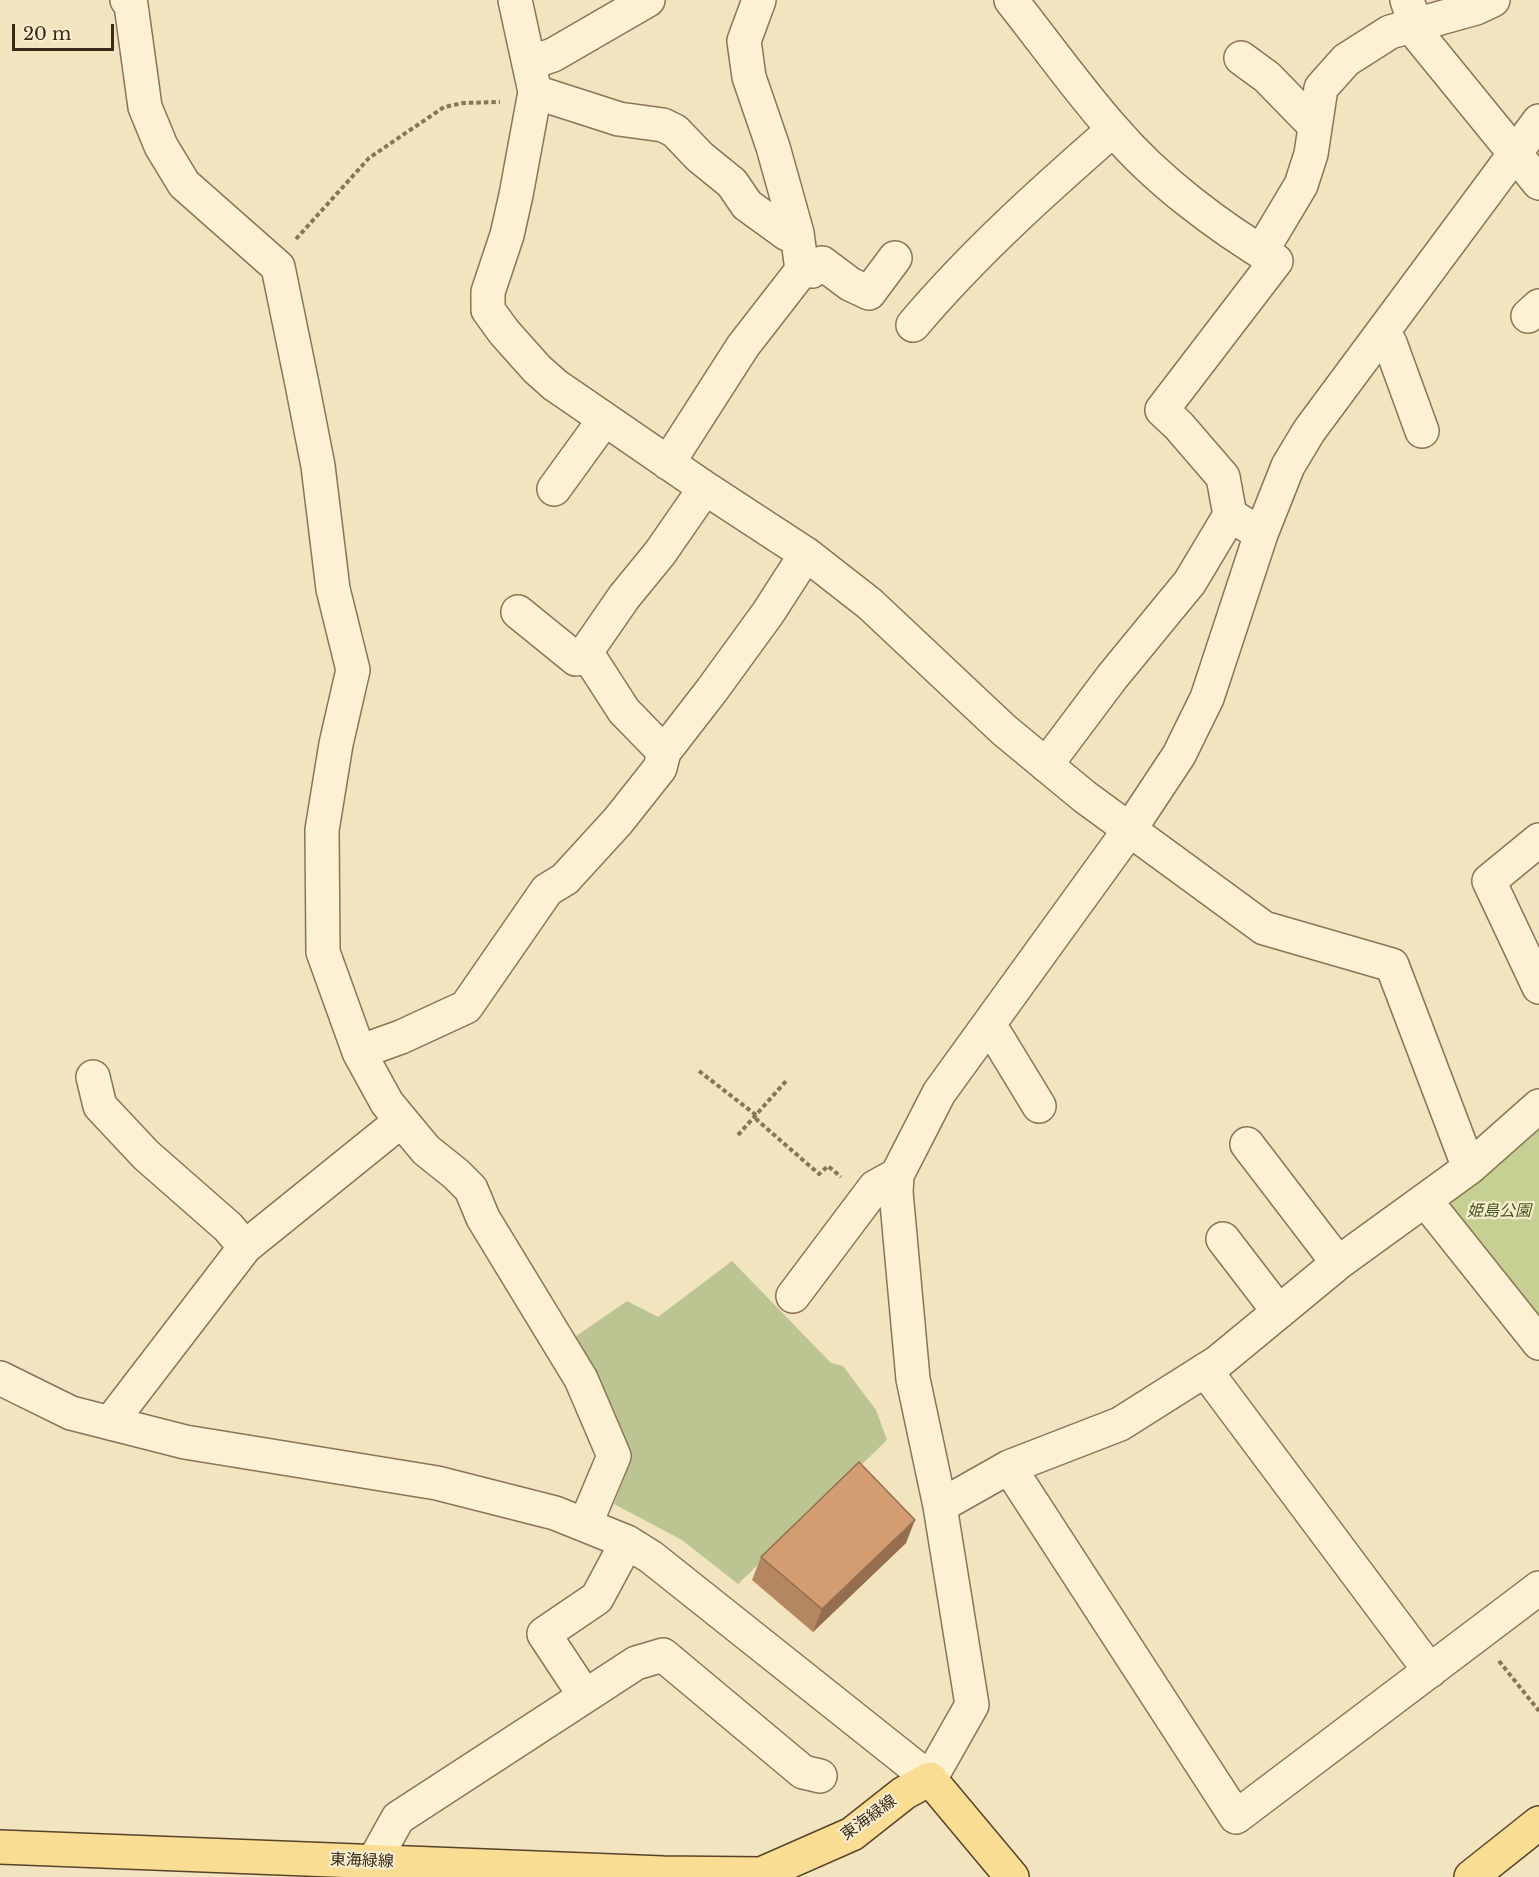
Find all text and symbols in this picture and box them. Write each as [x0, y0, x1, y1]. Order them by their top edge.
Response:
scale bar [15, 12, 117, 50]
text: 20 m [23, 23, 71, 45]
park label: 姫島公園 [1467, 1201, 1531, 1221]
street label: 東海緑線 [837, 1791, 901, 1845]
street label: 東海緑線 [330, 1850, 394, 1872]

